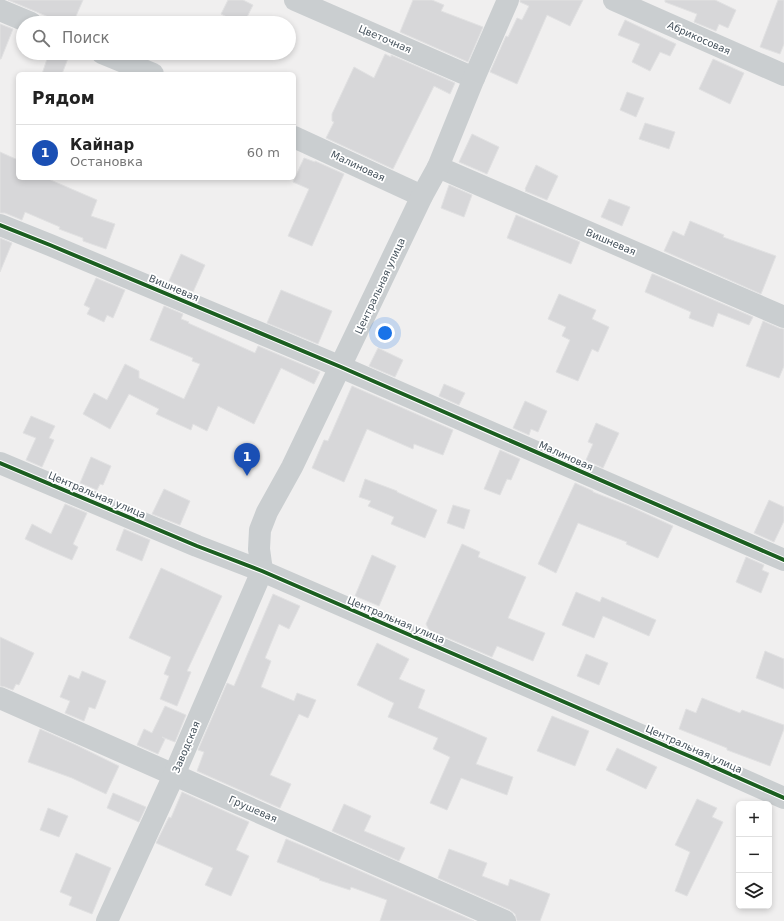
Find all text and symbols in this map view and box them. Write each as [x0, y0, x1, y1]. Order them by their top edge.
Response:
search box [16, 16, 296, 60]
street label: Абрикосовая [666, 19, 732, 57]
street label: Цветочная [357, 23, 413, 55]
icon: search [30, 27, 52, 49]
text: Поиск [62, 29, 110, 47]
text: Рядом [32, 88, 95, 108]
text: Кайнар [70, 136, 134, 154]
text: 1 [40, 145, 50, 160]
text: 60 m [247, 145, 280, 160]
street label: Малиновая [329, 149, 387, 183]
text: Остановка [70, 154, 143, 169]
street label: Вишневая [584, 227, 638, 257]
street label: Центральная улица [353, 236, 407, 336]
street label: Вишневая [147, 273, 201, 303]
your location [375, 323, 395, 343]
street label: Малиновая [537, 439, 595, 473]
pin: 1 [234, 443, 260, 476]
street label: Центральная улица [47, 469, 147, 521]
street label: Центральная улица [346, 594, 446, 646]
street label: Заводская [170, 719, 202, 775]
street label: Центральная улица [644, 723, 744, 775]
street label: Грушевая [227, 793, 279, 825]
map controls [736, 801, 772, 909]
button: + [736, 801, 772, 837]
button: − [736, 837, 772, 873]
button: layers [736, 873, 772, 909]

